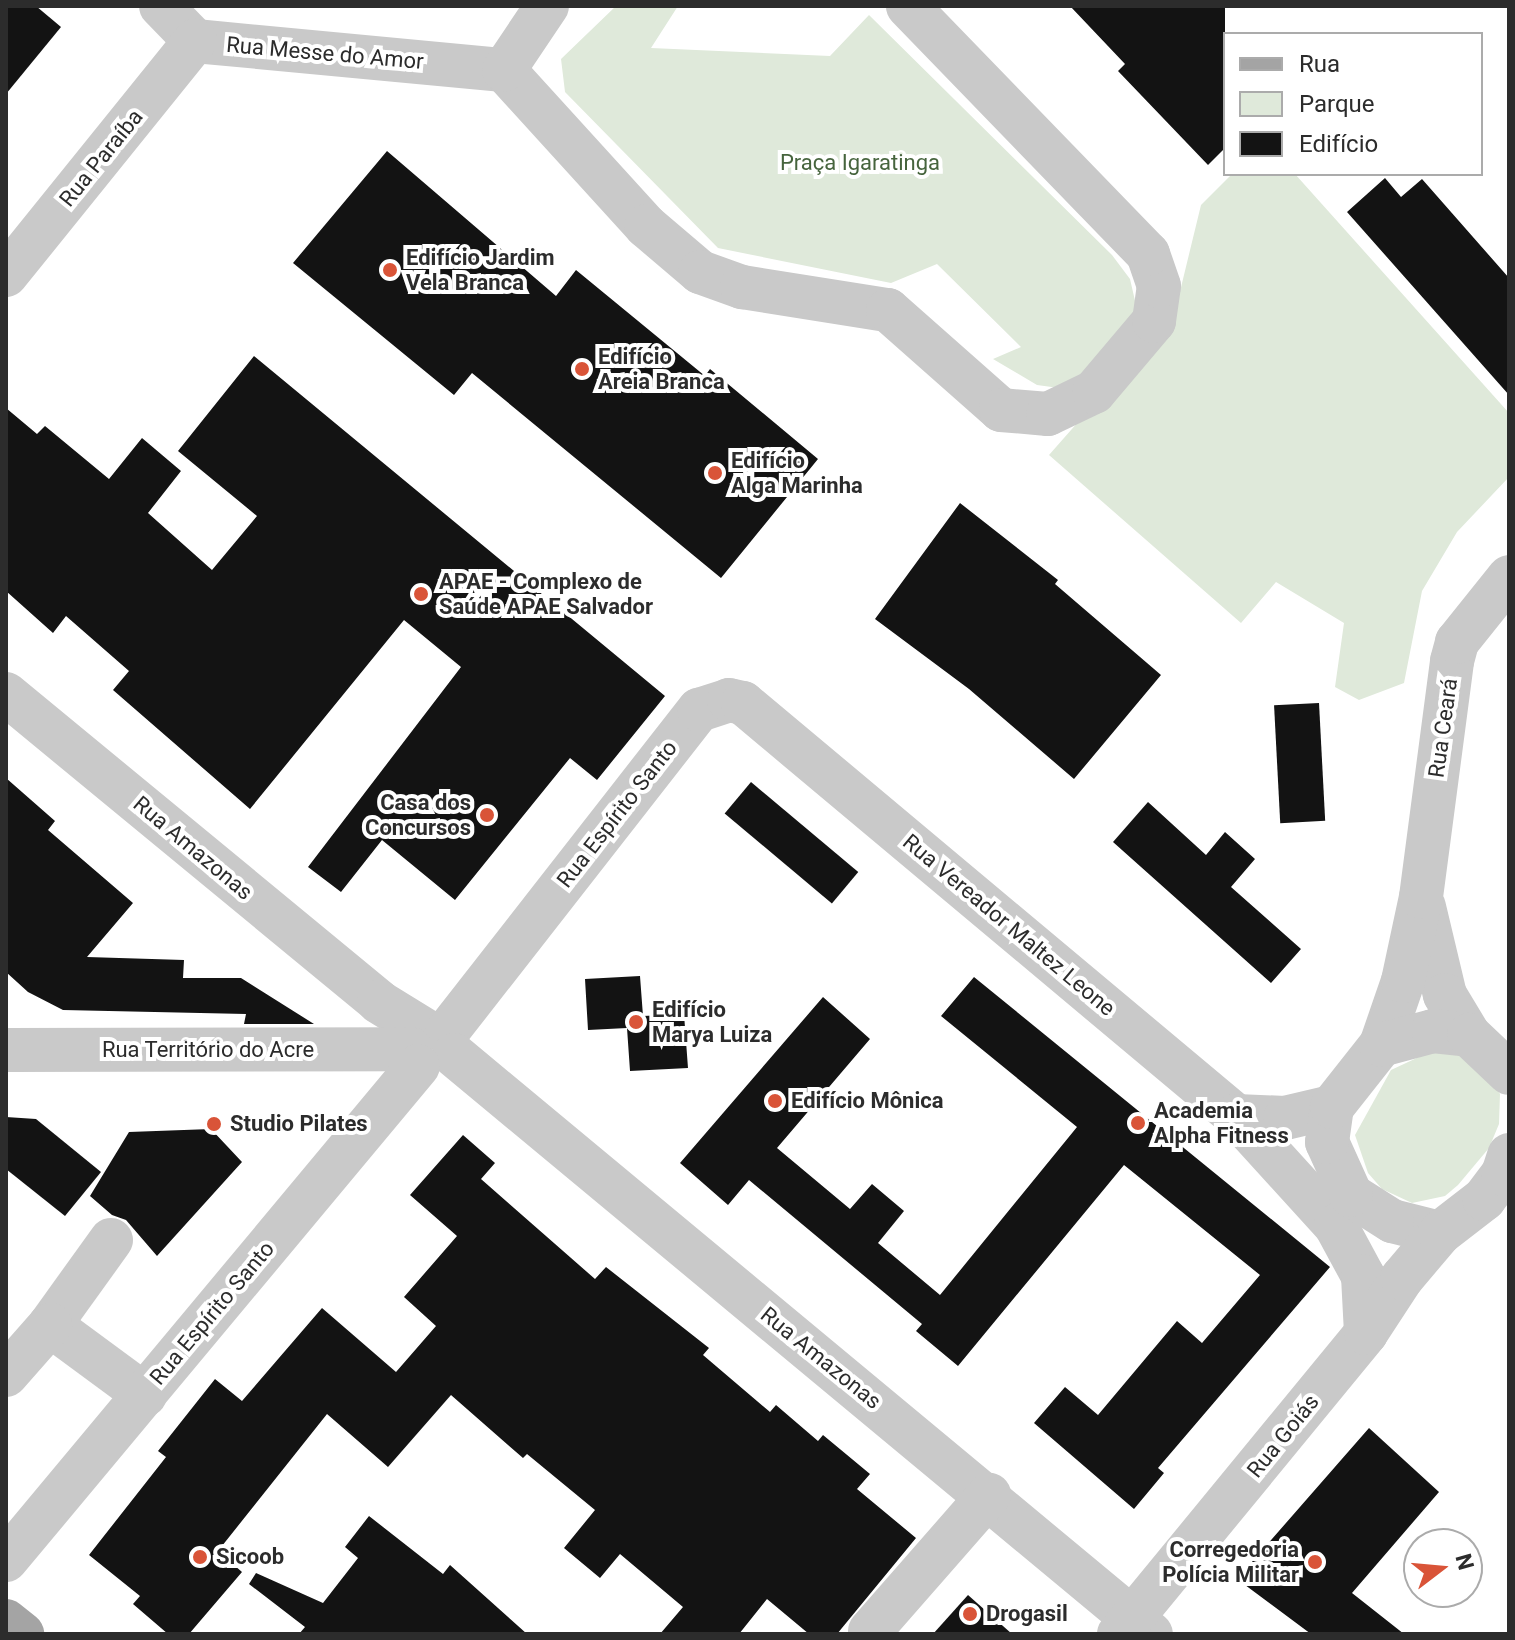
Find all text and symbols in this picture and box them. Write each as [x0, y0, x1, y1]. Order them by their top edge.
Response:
street label: Rua Messe do Amor [225, 31, 425, 75]
legend [1223, 32, 1483, 176]
text: Rua [1299, 50, 1340, 78]
text: Parque [1299, 90, 1375, 118]
street label: Rua Paraíba [54, 104, 148, 212]
text: Edifício [1299, 130, 1378, 158]
park label: Praça Igaratinga [780, 150, 940, 176]
place label: Edifício Jardim Vela Branca [406, 244, 555, 296]
marker: Edifício Jardim Vela Branca [381, 261, 399, 279]
place label: Edifício Areia Branca [598, 343, 725, 394]
marker: Edifício Areia Branca [573, 360, 591, 378]
place label: Edifício Alga Marinha [731, 447, 863, 498]
marker: Edifício Alga Marinha [706, 464, 724, 482]
place label: APAE - Complexo de Saúde APAE Salvador [439, 568, 653, 620]
marker: APAE - Complexo de Saúde APAE Salvador [410, 583, 432, 605]
street label: Rua Ceará [1423, 677, 1463, 779]
street label: Rua Espírito Santo [551, 735, 683, 893]
place label: Casa dos Concursos [365, 789, 471, 840]
street label: Rua Amazonas [128, 790, 258, 906]
marker: Casa dos Concursos [478, 806, 496, 824]
street label: Rua Vereador Maltez Leone [898, 829, 1120, 1021]
place label: Edifício Marya Luiza [652, 996, 772, 1048]
marker: Edifício Marya Luiza [627, 1013, 645, 1031]
street label: Rua Território do Acre [102, 1037, 314, 1063]
place label: Edifício Mônica [791, 1088, 943, 1114]
marker: Edifício Mônica [766, 1092, 784, 1110]
place label: Academia Alpha Fitness [1154, 1097, 1289, 1148]
place label: Studio Pilates [230, 1111, 368, 1137]
marker: Academia Alpha Fitness [1129, 1114, 1147, 1132]
marker: Studio Pilates [205, 1115, 223, 1133]
street label: Rua Espírito Santo [144, 1236, 280, 1390]
street label: Rua Amazonas [755, 1301, 887, 1415]
street label: Rua Goiás [1241, 1389, 1325, 1483]
north arrow [1403, 1528, 1483, 1608]
place label: Corregedoria Polícia Militar [1162, 1536, 1299, 1588]
place label: Sicoob [216, 1544, 284, 1570]
marker: Sicoob [191, 1548, 209, 1566]
text: N [1450, 1551, 1479, 1573]
marker: Corregedoria Polícia Militar [1306, 1553, 1324, 1571]
place label: Drogasil [986, 1601, 1068, 1627]
marker: Drogasil [961, 1605, 979, 1623]

